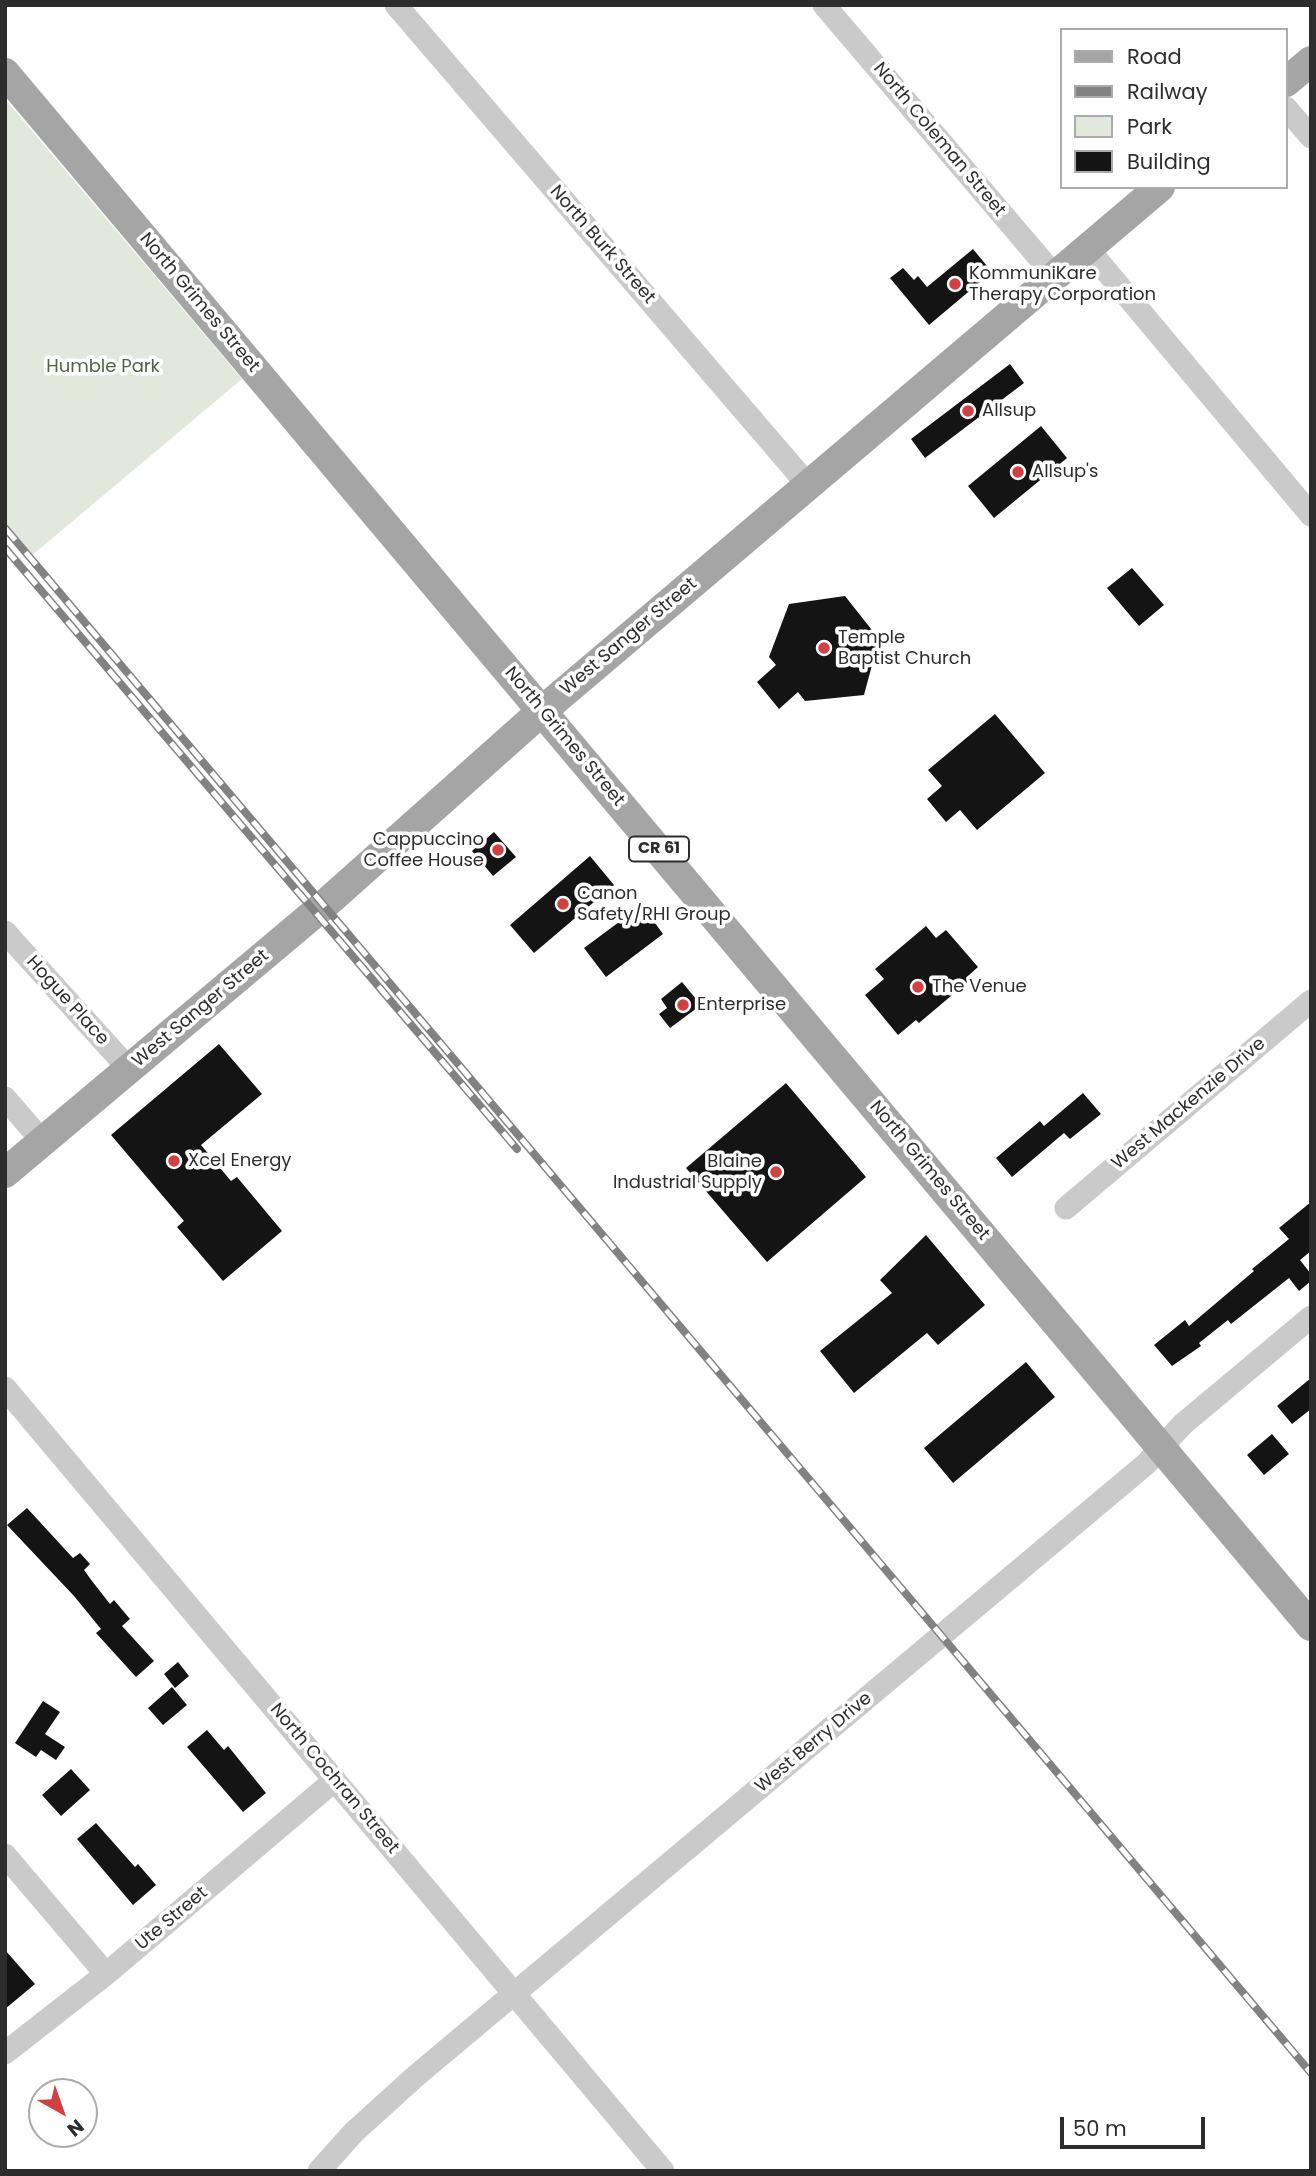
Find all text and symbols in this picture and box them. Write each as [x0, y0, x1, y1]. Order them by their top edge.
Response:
legend [1060, 28, 1288, 189]
text: Road [1127, 42, 1182, 71]
street label: North Coleman Street [868, 59, 1010, 221]
text: Railway [1127, 77, 1208, 106]
text: Park [1127, 112, 1172, 141]
text: Building [1127, 147, 1211, 176]
street label: North Burk Street [545, 181, 659, 309]
street label: North Grimes Street [134, 229, 264, 377]
place label: KommuniKare Therapy Corporation [969, 263, 1156, 306]
marker: KommuniKare Therapy Corporation [947, 276, 963, 292]
park label: Humble Park [46, 356, 160, 378]
place label: Allsup [982, 400, 1036, 422]
marker: Allsup [960, 403, 976, 419]
place label: Allsup's [1032, 461, 1098, 483]
marker: Allsup's [1010, 464, 1026, 480]
street label: West Sanger Street [556, 574, 702, 700]
place label: Temple Baptist Church [838, 627, 971, 670]
marker: Temple Baptist Church [816, 640, 832, 656]
street label: North Grimes Street [499, 663, 629, 811]
place label: Cappuccino Coffee House [364, 829, 484, 872]
road number: CR 61 [629, 836, 689, 862]
marker: Cappuccino Coffee House [490, 842, 506, 858]
place label: Canon Safety/RHI Group [577, 883, 731, 926]
marker: Canon Safety/RHI Group [555, 896, 571, 912]
street label: West Sanger Street [128, 946, 274, 1072]
street label: Hogue Place [21, 952, 113, 1050]
place label: The Venue [932, 976, 1027, 998]
marker: The Venue [910, 979, 926, 995]
place label: Enterprise [697, 994, 786, 1016]
marker: Enterprise [675, 997, 691, 1013]
street label: West Mackenzie Drive [1108, 1033, 1270, 1175]
street label: North Grimes Street [864, 1097, 994, 1245]
place label: Xcel Energy [188, 1150, 291, 1172]
place label: Blaine Industrial Supply [613, 1151, 762, 1194]
marker: Xcel Energy [166, 1153, 182, 1169]
marker: Blaine Industrial Supply [768, 1164, 784, 1180]
street label: West Berry Drive [751, 1688, 877, 1798]
street label: North Cochran Street [265, 1699, 403, 1859]
street label: Ute Street [132, 1883, 212, 1955]
north arrow [28, 2078, 98, 2148]
scale bar [1064, 2102, 1209, 2146]
text: N [61, 2113, 90, 2143]
text: 50 m [1073, 2114, 1127, 2143]

